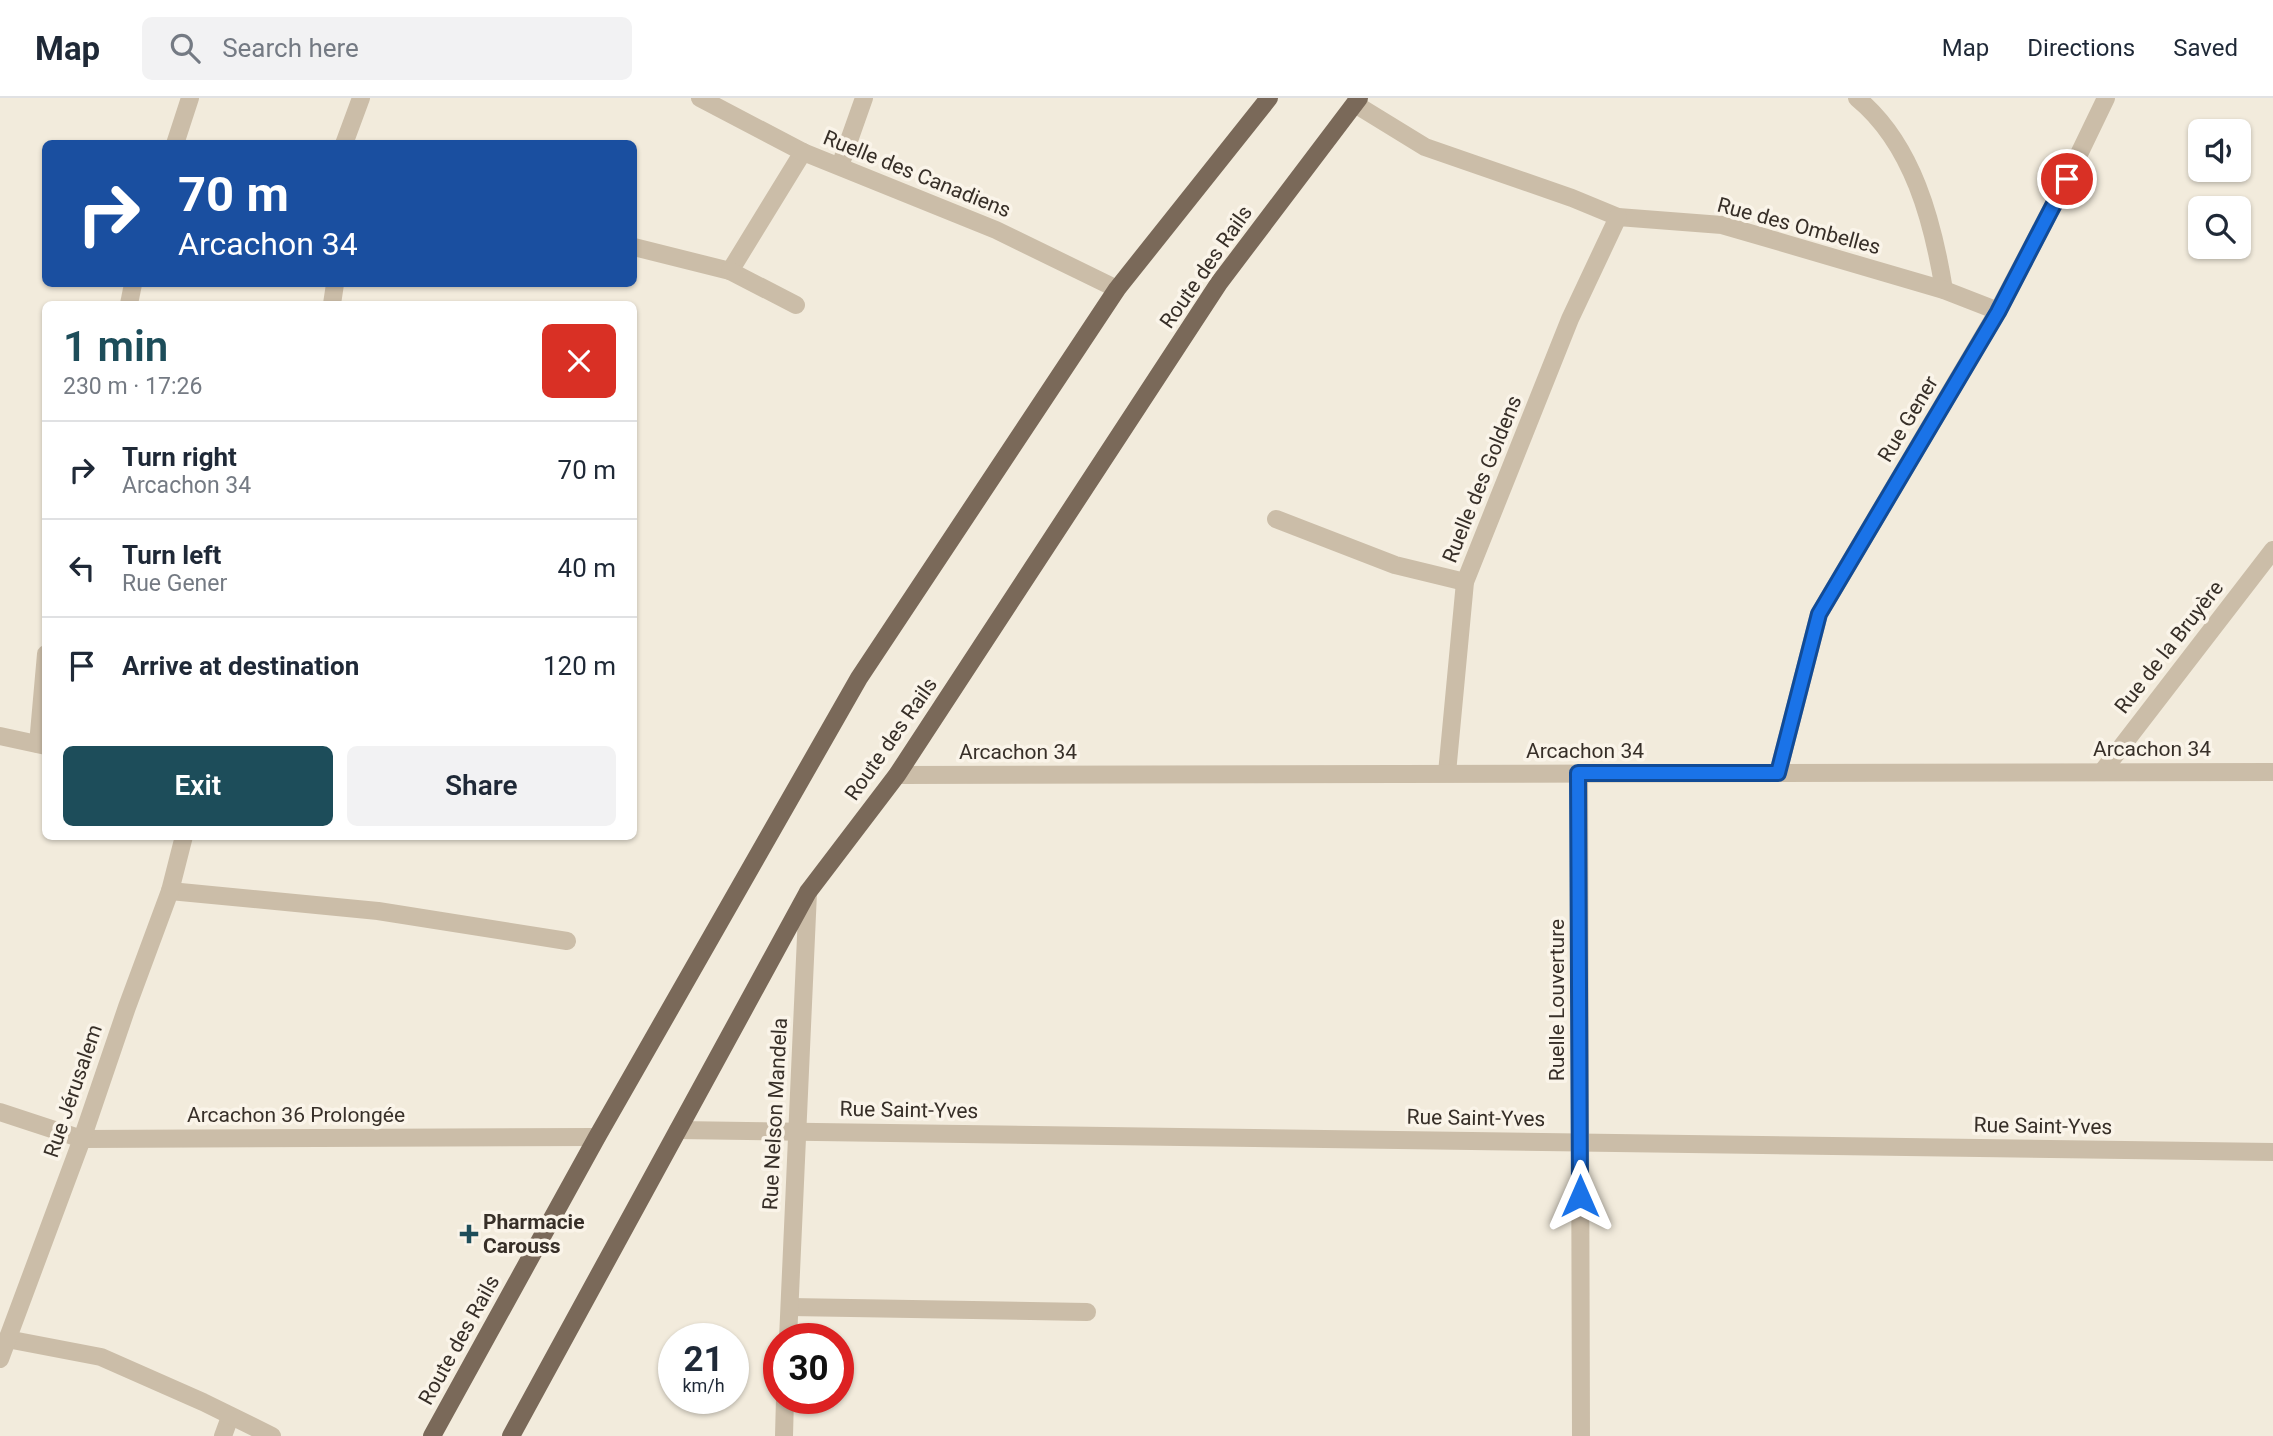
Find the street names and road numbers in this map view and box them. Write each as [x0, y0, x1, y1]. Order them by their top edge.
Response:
street label: Ruelle des Canadiens [820, 125, 1014, 223]
street label: Rue des Ombelles [1715, 193, 1883, 259]
street label: Route des Rails [1155, 201, 1257, 333]
street label: Rue Gener [1873, 372, 1943, 466]
street label: Ruelle des Goldens [1438, 392, 1526, 566]
street label: Rue de la Bruyère [2110, 576, 2228, 718]
street label: Route des Rails [840, 673, 942, 805]
street label: Arcachon 34 [2093, 737, 2211, 761]
street label: Arcachon 34 [1526, 739, 1644, 763]
street label: Arcachon 34 [959, 740, 1077, 764]
street label: Ruelle Louverture [1545, 919, 1569, 1081]
street label: Rue Nelson Mandela [758, 1017, 792, 1211]
street label: Rue Jérusalem [39, 1021, 107, 1161]
street label: Rue Saint-Yves [840, 1097, 978, 1123]
street label: Arcachon 36 Prolongée [187, 1103, 405, 1127]
street label: Rue Saint-Yves [1407, 1105, 1545, 1131]
street label: Rue Saint-Yves [1974, 1113, 2112, 1139]
street label: Route des Rails [414, 1271, 504, 1409]

